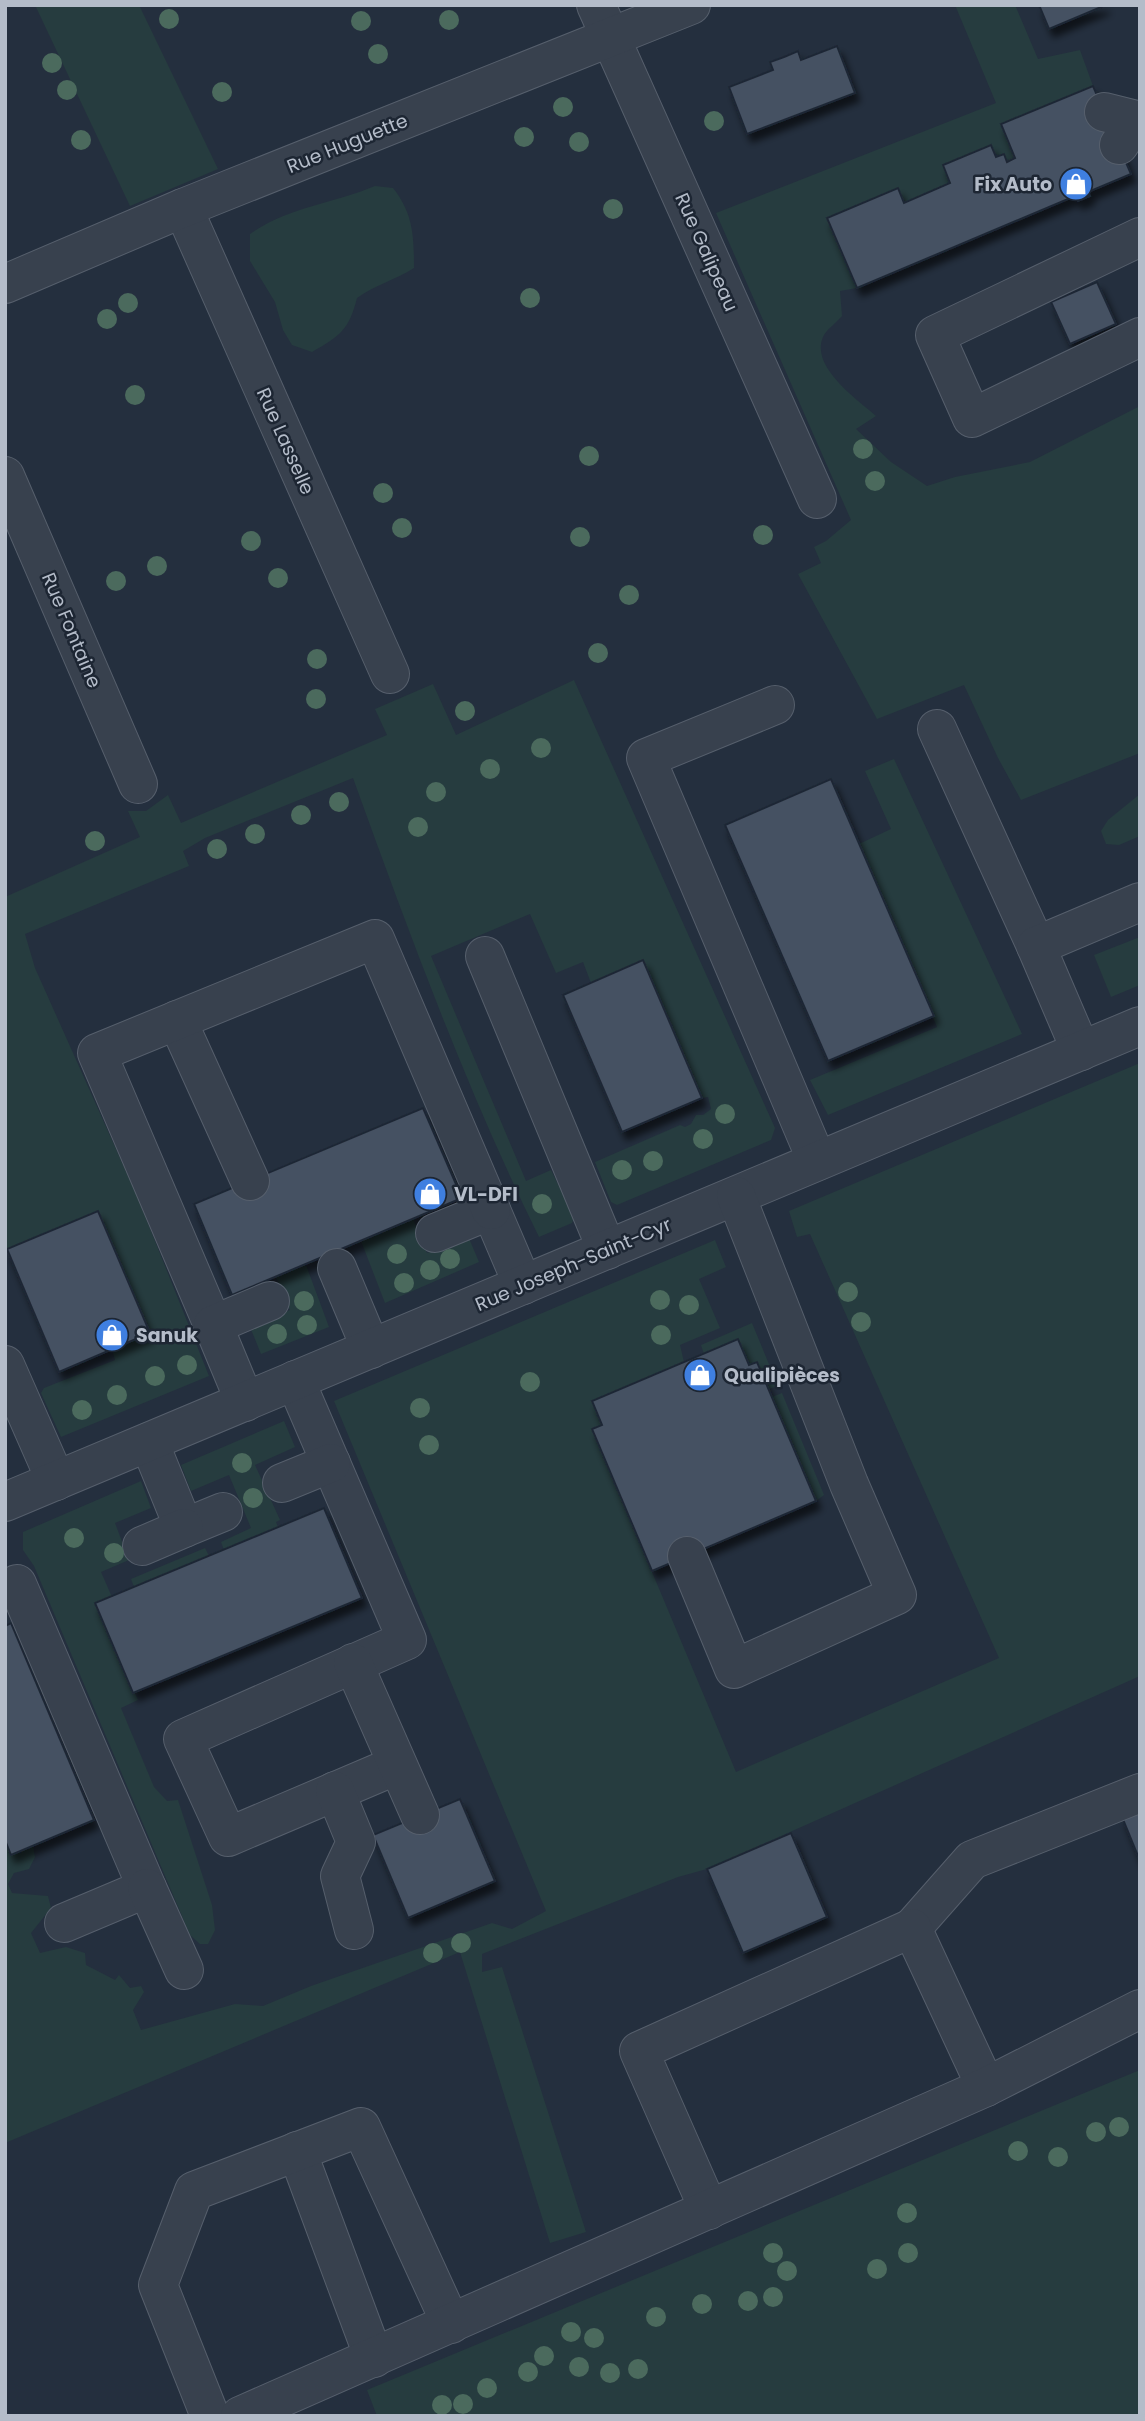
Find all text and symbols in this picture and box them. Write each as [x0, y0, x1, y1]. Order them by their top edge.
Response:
street label: Rue Huguette [283, 107, 412, 180]
shop icon: Fix Auto [1057, 165, 1095, 203]
place label: Fix Auto [974, 171, 1052, 198]
street label: Rue Galipeau [668, 189, 745, 316]
street label: Rue Lasselle [250, 383, 321, 499]
street label: Rue Fontaine [35, 568, 108, 692]
shop icon: VL-DFI [411, 1175, 449, 1213]
place label: VL-DFI [454, 1181, 518, 1208]
street label: Rue Joseph-Saint-Cyr [471, 1211, 675, 1318]
shop icon: Sanuk [93, 1316, 131, 1354]
place label: Sanuk [136, 1322, 198, 1349]
shop icon: Qualipièces [681, 1356, 719, 1394]
place label: Qualipièces [724, 1362, 840, 1389]

